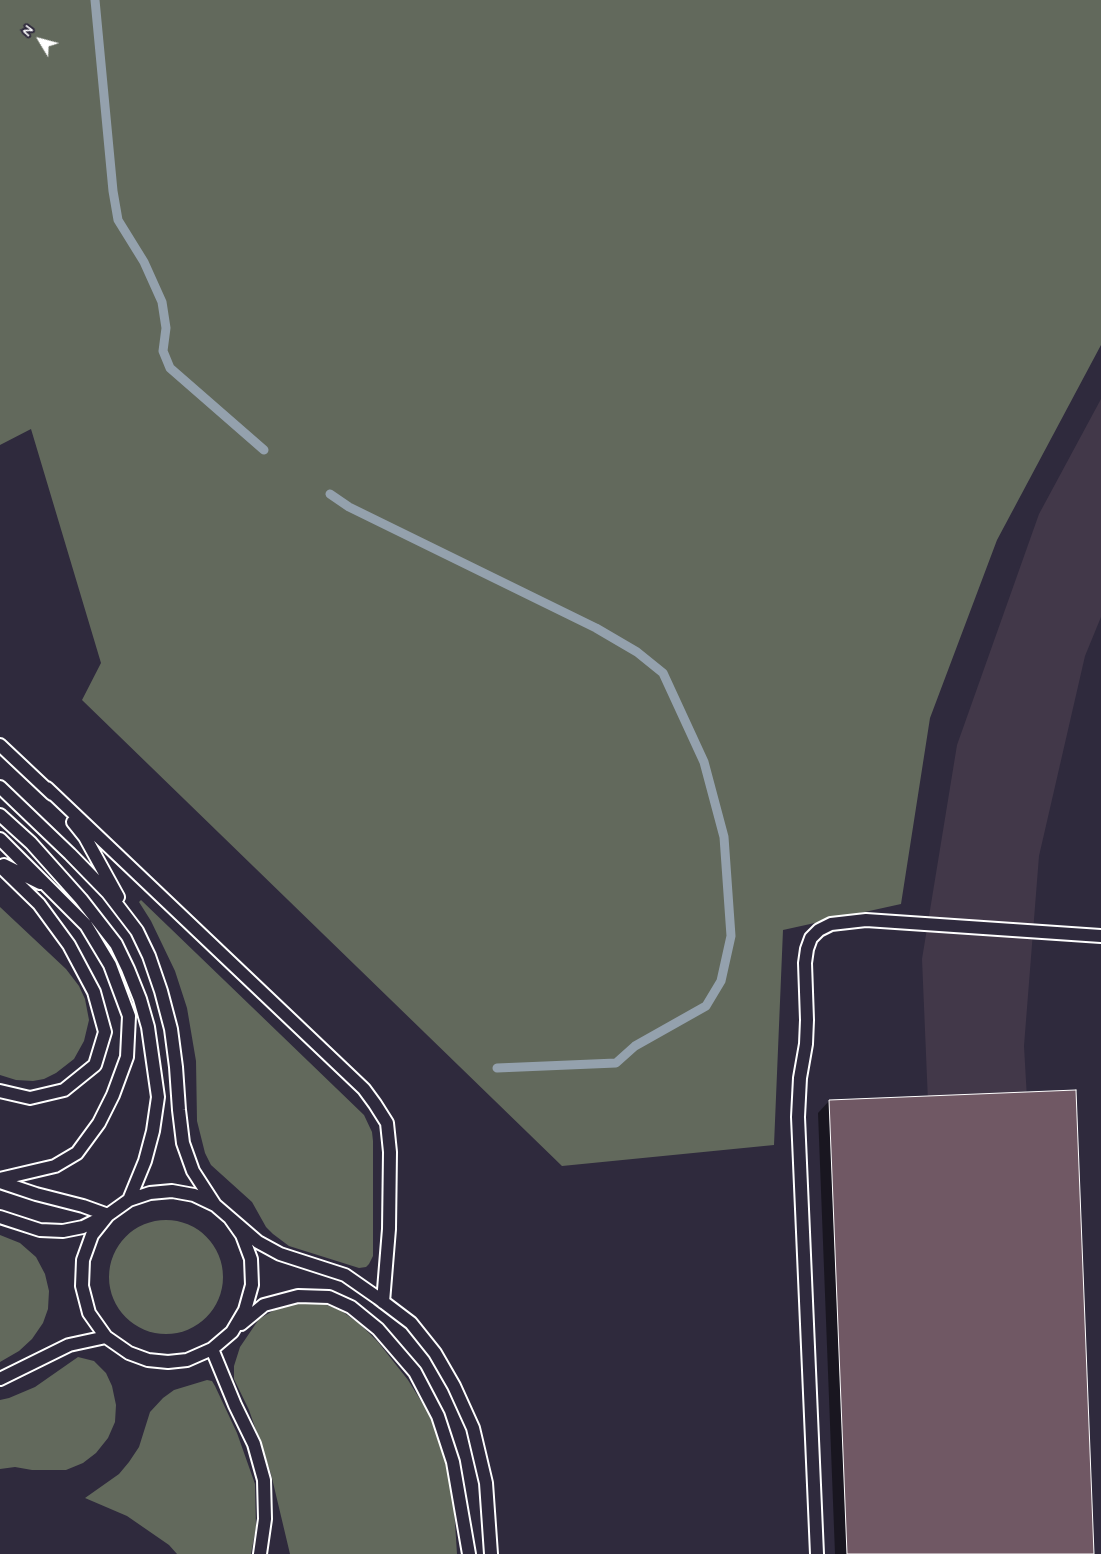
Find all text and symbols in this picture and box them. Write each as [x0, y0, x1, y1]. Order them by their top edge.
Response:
north arrow [15, 15, 65, 65]
text: N [18, 22, 38, 40]

